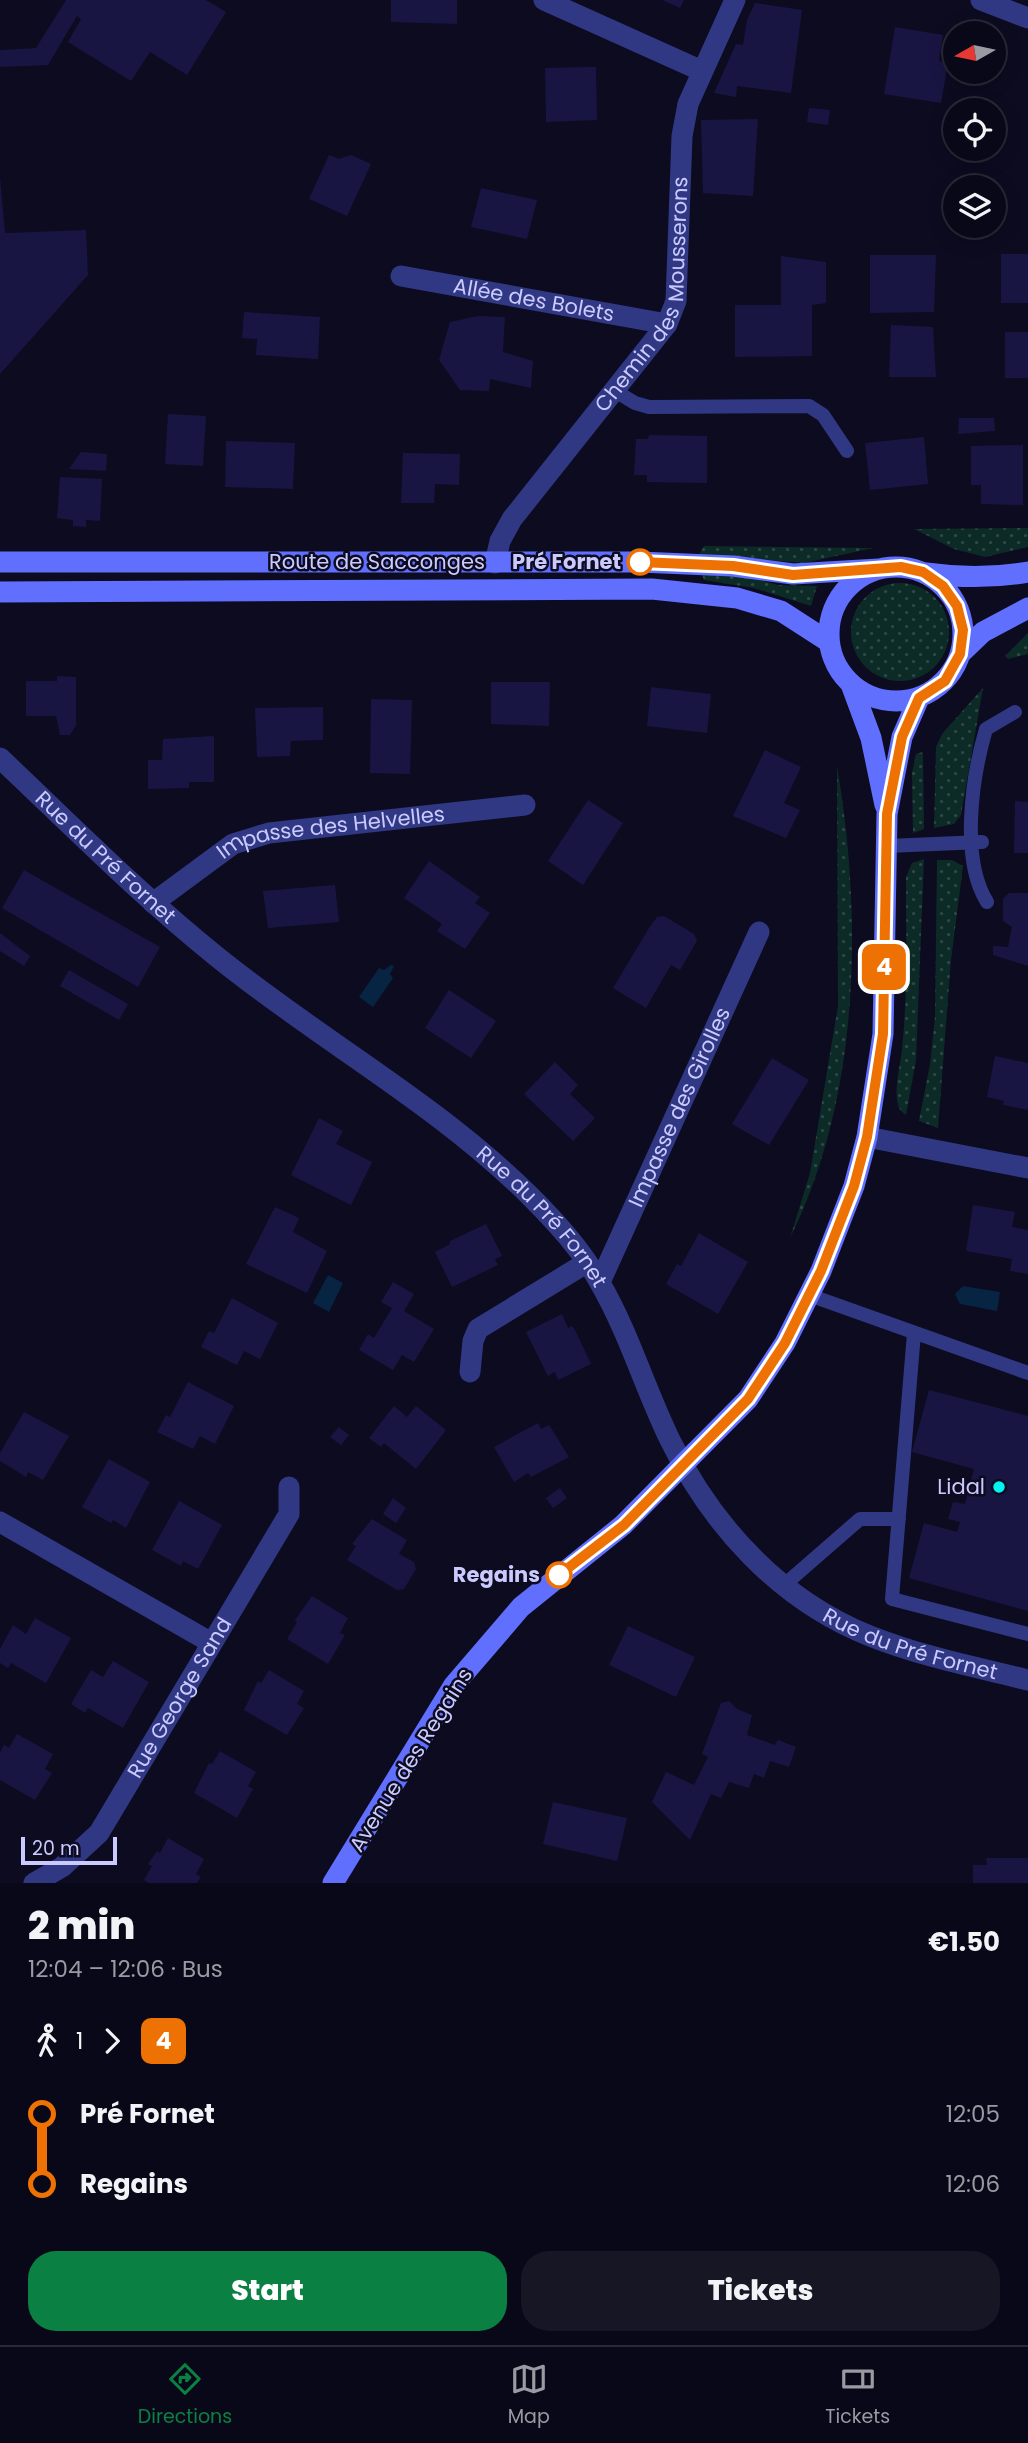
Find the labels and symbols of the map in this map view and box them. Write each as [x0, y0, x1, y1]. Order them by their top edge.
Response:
north arrow [943, 21, 1006, 84]
street label: Chemin des Mousserons [588, 176, 695, 418]
street label: Allée des Bolets [451, 271, 617, 328]
street label: Route de Sacconges [269, 547, 485, 576]
place label: Pré Fornet [512, 547, 621, 576]
marker: Pré Fornet [627, 549, 653, 575]
street label: Rue du Pré Fornet [29, 784, 182, 930]
street label: Impasse des Helvelles [210, 799, 446, 865]
line badge: 4 [861, 944, 907, 990]
street label: Impasse des Girolles [621, 1002, 737, 1212]
street label: Rue du Pré Fornet [471, 1139, 614, 1292]
place label: Lidal [937, 1472, 985, 1501]
marker: Lidal [991, 1479, 1007, 1495]
place label: Regains [453, 1560, 540, 1589]
marker: Regains [546, 1562, 572, 1588]
street label: Rue du Pré Fornet [818, 1601, 1001, 1686]
street label: Rue George Sand [120, 1612, 238, 1783]
street label: Avenue des Regains [342, 1662, 479, 1857]
scale bar [21, 1834, 117, 1866]

